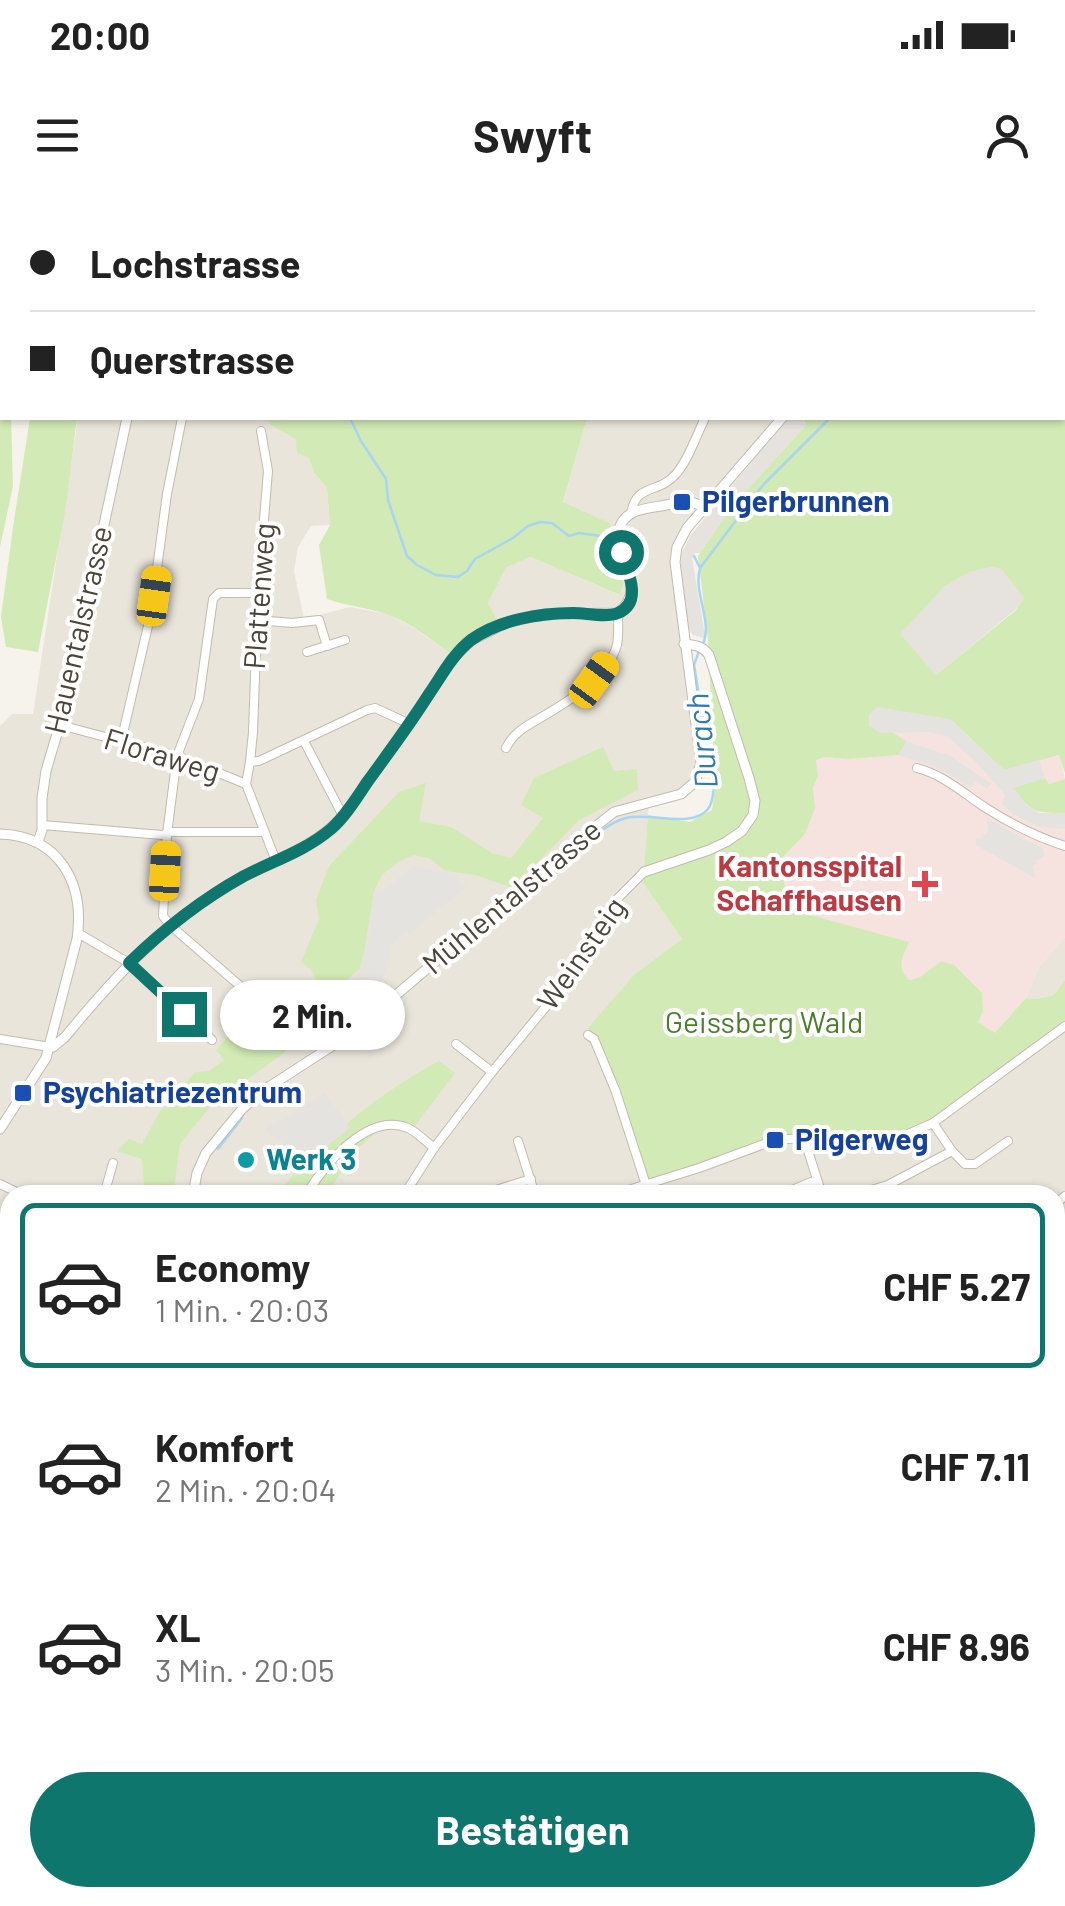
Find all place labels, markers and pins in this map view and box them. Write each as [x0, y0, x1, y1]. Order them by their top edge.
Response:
place label: Pilgerbrunnen [702, 482, 890, 518]
marker: Pilgerbrunnen [671, 491, 693, 513]
place label: Kantonsspital Schaffhausen [716, 847, 902, 917]
marker: Kantonsspital Schaffhausen [912, 871, 938, 897]
place label: Psychiatriezentrum [43, 1073, 302, 1109]
marker: Psychiatriezentrum [12, 1082, 34, 1104]
place label: Pilgerweg [795, 1120, 928, 1156]
marker: Pilgerweg [764, 1129, 786, 1151]
place label: Werk 3 [266, 1140, 357, 1176]
marker: Werk 3 [235, 1149, 257, 1171]

